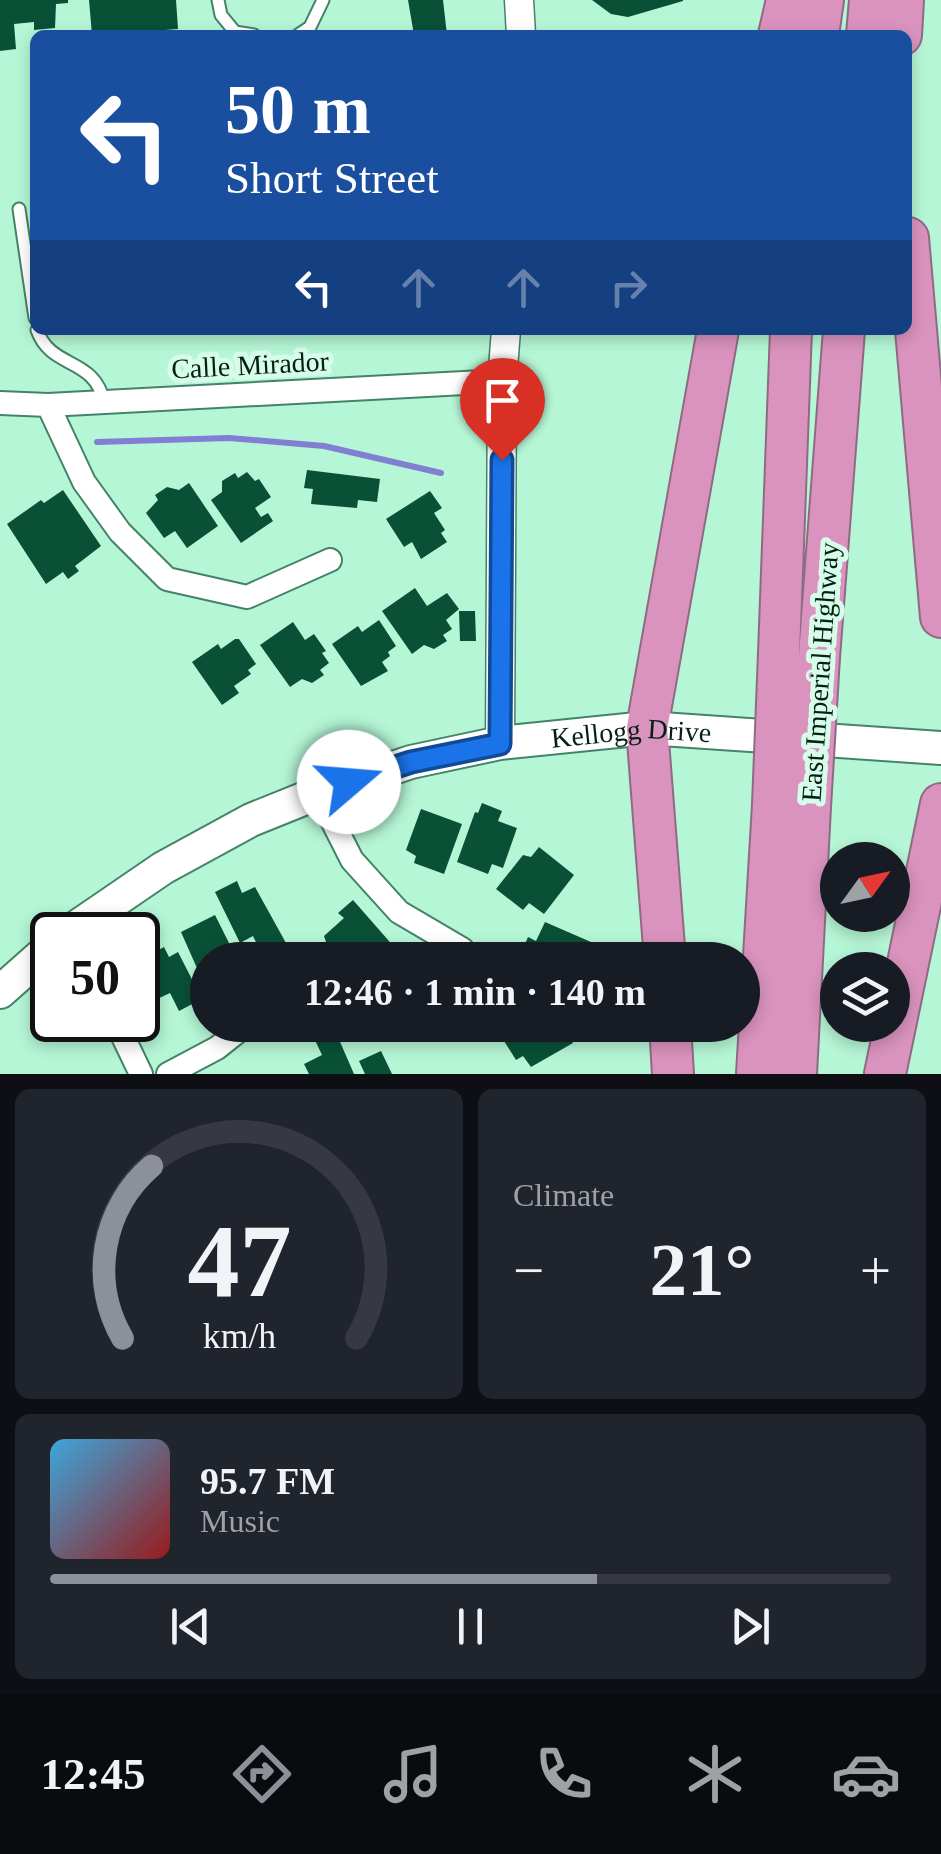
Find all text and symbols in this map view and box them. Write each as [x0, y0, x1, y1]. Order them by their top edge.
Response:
icon: left [60, 70, 190, 200]
text: 50 m [225, 71, 371, 148]
text: Short Street [225, 153, 439, 203]
icon: left [286, 260, 341, 315]
icon: ahead [391, 260, 446, 315]
icon: ahead [496, 260, 551, 315]
icon: right [601, 260, 656, 315]
street label: Calle Mirador [170, 345, 330, 385]
pin [460, 358, 545, 461]
icon: arrive [475, 373, 530, 428]
street label: East Imperial Highway [795, 541, 845, 803]
street label: Kellogg Drive [549, 713, 712, 753]
position arrow [297, 730, 401, 834]
north arrow [820, 842, 910, 932]
map controls [820, 842, 910, 1042]
speed limit sign: 50 [30, 912, 160, 1042]
button: layers [820, 952, 910, 1042]
text: 12:46 · 1 min · 140 m [304, 971, 646, 1013]
text: Climate [513, 1177, 614, 1213]
text: 47 [187, 1203, 291, 1318]
text: 21° [650, 1228, 755, 1311]
text: − [513, 1240, 544, 1301]
text: + [860, 1240, 891, 1301]
text: km/h [202, 1316, 276, 1356]
text: 95.7 FM [200, 1460, 335, 1502]
text: Music [200, 1503, 280, 1539]
icon: previous [163, 1599, 218, 1654]
icon: pause [443, 1599, 498, 1654]
icon: next [723, 1599, 778, 1654]
icon: directions [227, 1739, 297, 1809]
icon: music [378, 1739, 448, 1809]
icon: phone [529, 1739, 599, 1809]
icon: climate [680, 1739, 750, 1809]
icon: car [831, 1739, 901, 1809]
text: 12:45 [41, 1749, 146, 1799]

